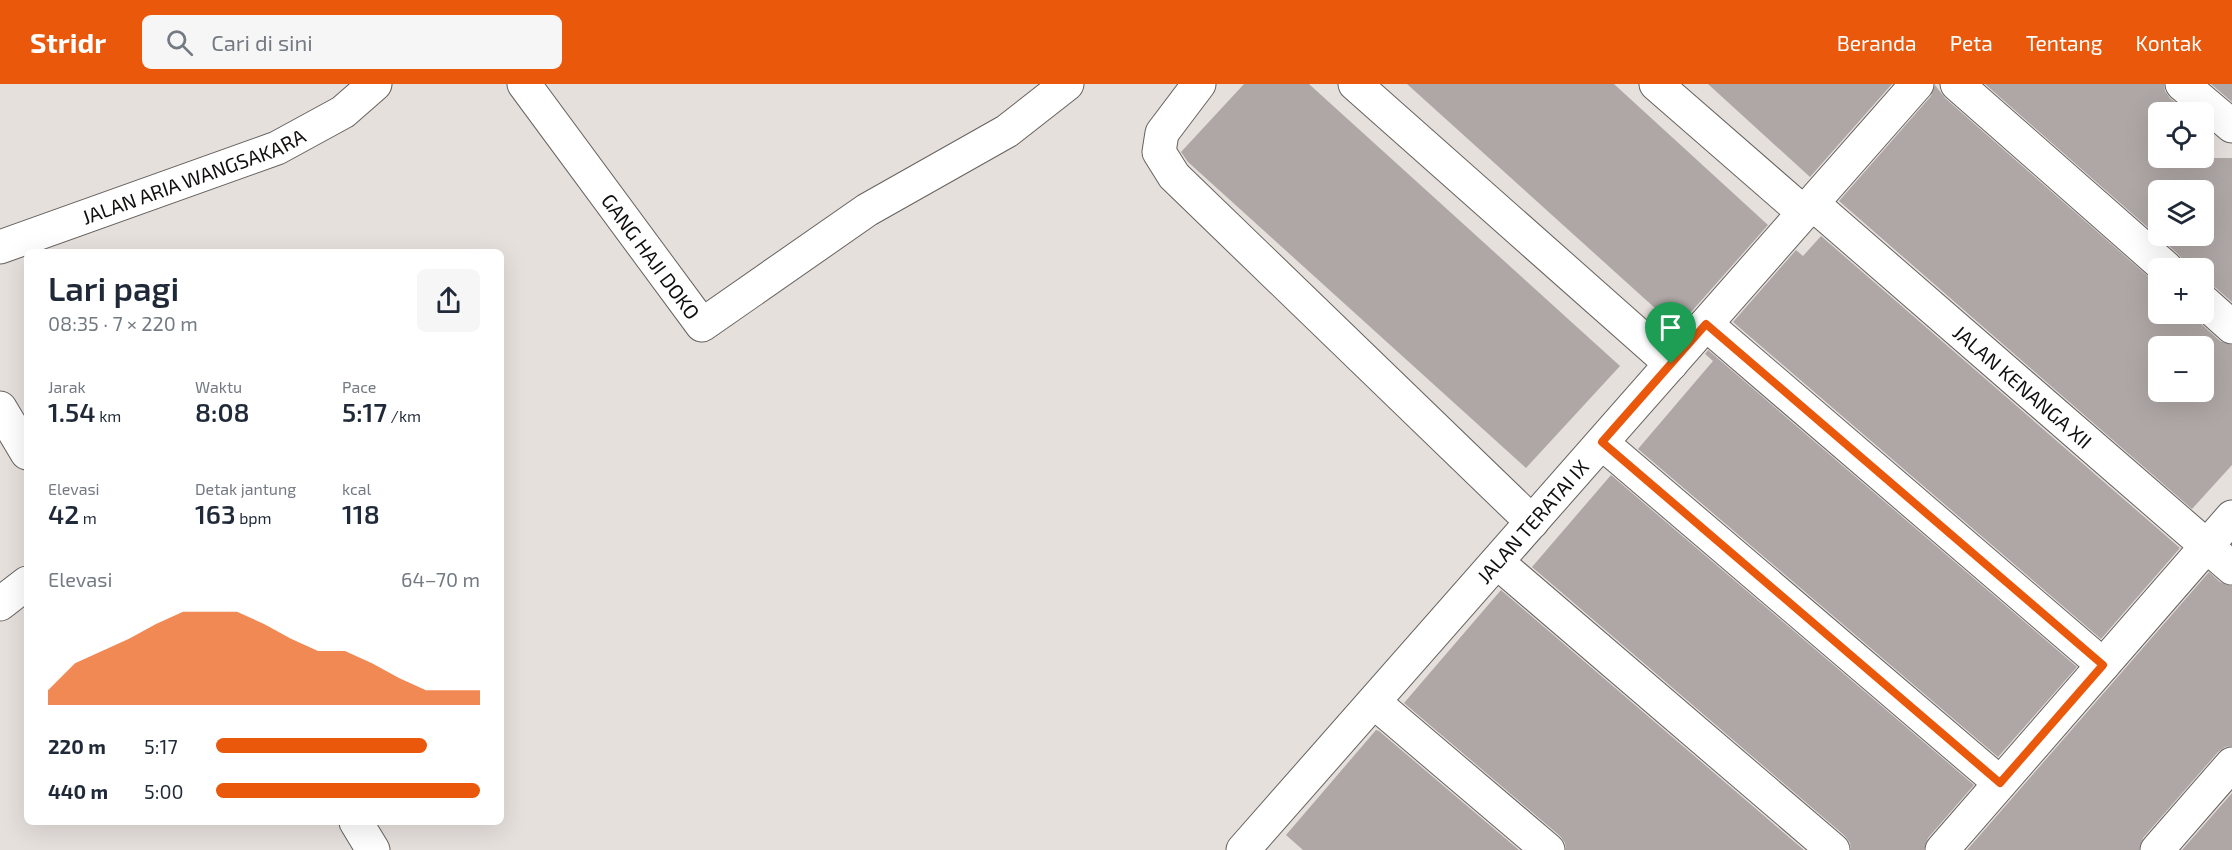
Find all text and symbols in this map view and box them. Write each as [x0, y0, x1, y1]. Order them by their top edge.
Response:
search box [142, 15, 562, 69]
text: Stridr [30, 25, 106, 59]
icon: search [163, 26, 196, 59]
text: Cari di sini [211, 29, 313, 55]
text: Beranda [1837, 30, 1917, 55]
text: Peta [1950, 30, 1993, 55]
text: Tentang [2026, 30, 2103, 55]
text: Kontak [2136, 30, 2202, 55]
map controls [2148, 102, 2214, 402]
button: locate [2148, 102, 2214, 168]
street label: JALAN ARIA WANGSAKARA [78, 123, 310, 229]
button: layers [2148, 180, 2214, 246]
street label: GANG HAJI DOKO [597, 189, 705, 324]
button: + [2148, 258, 2214, 324]
text: Lari pagi [48, 268, 179, 308]
button: share [417, 269, 480, 332]
pin [1645, 302, 1696, 364]
text: 08:35 · 7 × 220 m [48, 311, 198, 335]
icon: arrive [1654, 311, 1687, 344]
street label: JALAN KENANGA XII [1949, 320, 2097, 453]
button: − [2148, 336, 2214, 402]
text: Jarak [48, 377, 86, 396]
text: Waktu [195, 377, 242, 396]
text: Pace [342, 377, 376, 396]
text: 1.54 [48, 396, 96, 427]
text: 8:08 [195, 396, 250, 427]
text: 5:17 [342, 396, 387, 427]
text: km [96, 406, 121, 425]
text: /km [387, 406, 421, 425]
street label: JALAN TERATAI IX [1472, 454, 1593, 588]
text: Elevasi [48, 479, 100, 498]
text: Detak jantung [195, 479, 296, 498]
text: kcal [342, 479, 371, 498]
text: 42 [48, 498, 79, 529]
text: 163 [195, 498, 236, 529]
text: 118 [342, 498, 380, 529]
text: m [79, 508, 97, 527]
text: bpm [236, 508, 272, 527]
text: Elevasi [48, 567, 112, 591]
text: 64–70 m [401, 567, 480, 591]
text: 220 m [48, 734, 106, 758]
text: 5:17 [144, 734, 178, 758]
text: 440 m [48, 779, 108, 803]
text: 5:00 [144, 779, 184, 803]

